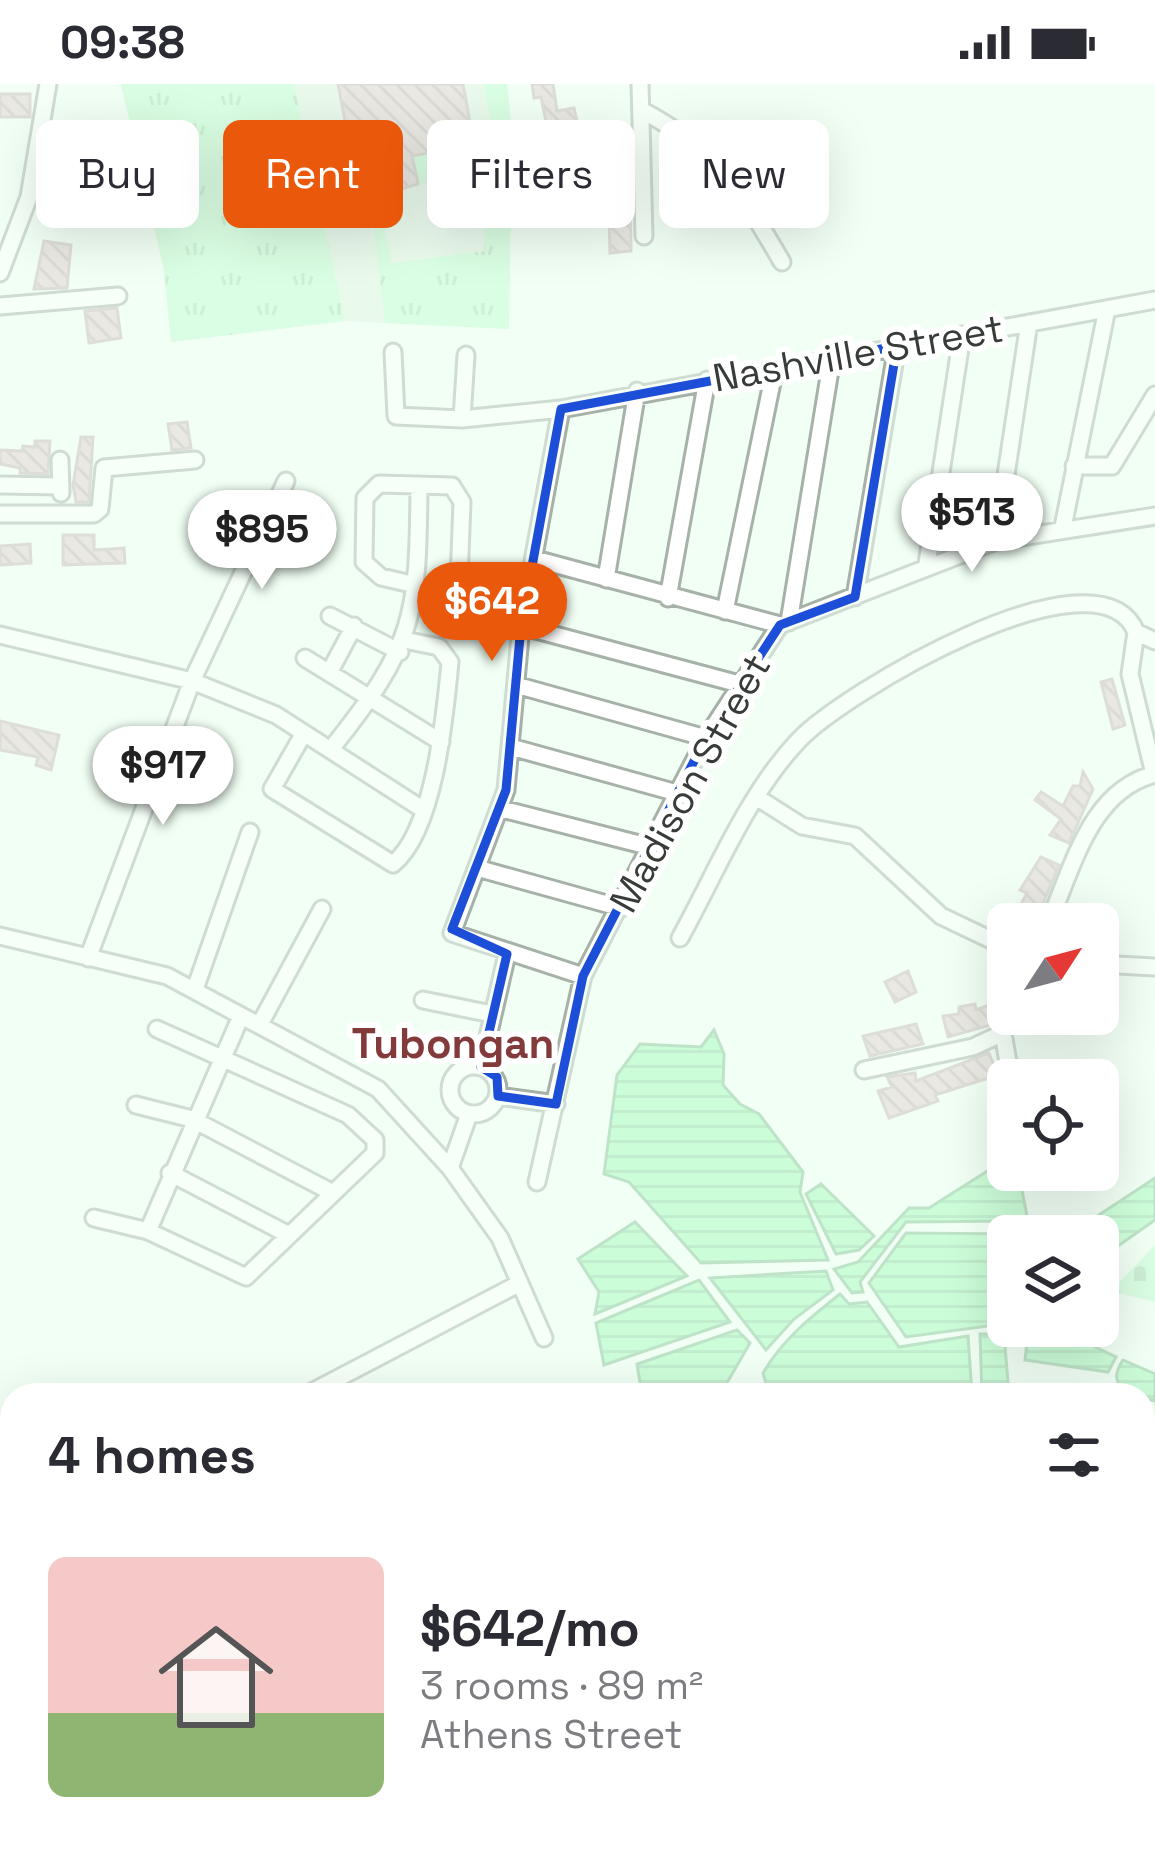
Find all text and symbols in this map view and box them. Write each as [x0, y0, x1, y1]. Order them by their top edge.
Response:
text: 09:38 [60, 14, 185, 71]
chip: Buy [36, 120, 199, 228]
chip: Rent [223, 120, 403, 228]
chip: Filters [427, 120, 635, 228]
chip: New [659, 120, 829, 228]
street label: Nashville Street [709, 303, 1007, 403]
pin: $513 [901, 473, 1043, 575]
text: $513 [928, 487, 1016, 536]
pin: $895 [191, 490, 333, 592]
text: $895 [215, 504, 309, 553]
pin: $642 [421, 562, 563, 664]
text: $642 [444, 576, 540, 625]
street label: Madison Street [599, 645, 781, 921]
pin: $917 [92, 726, 234, 828]
text: $917 [120, 740, 206, 789]
north arrow [987, 903, 1119, 1035]
map controls [987, 903, 1119, 1347]
district label: Tubongan [352, 1017, 554, 1070]
button: locate [987, 1059, 1119, 1191]
button: layers [987, 1215, 1119, 1347]
icon: filters [1041, 1422, 1107, 1488]
text: 4 homes [48, 1423, 256, 1488]
text: $642/mo [420, 1596, 640, 1661]
icon: home [144, 1605, 288, 1749]
text: 3 rooms · 89 m² [420, 1661, 703, 1710]
text: Athens Street [420, 1710, 682, 1759]

